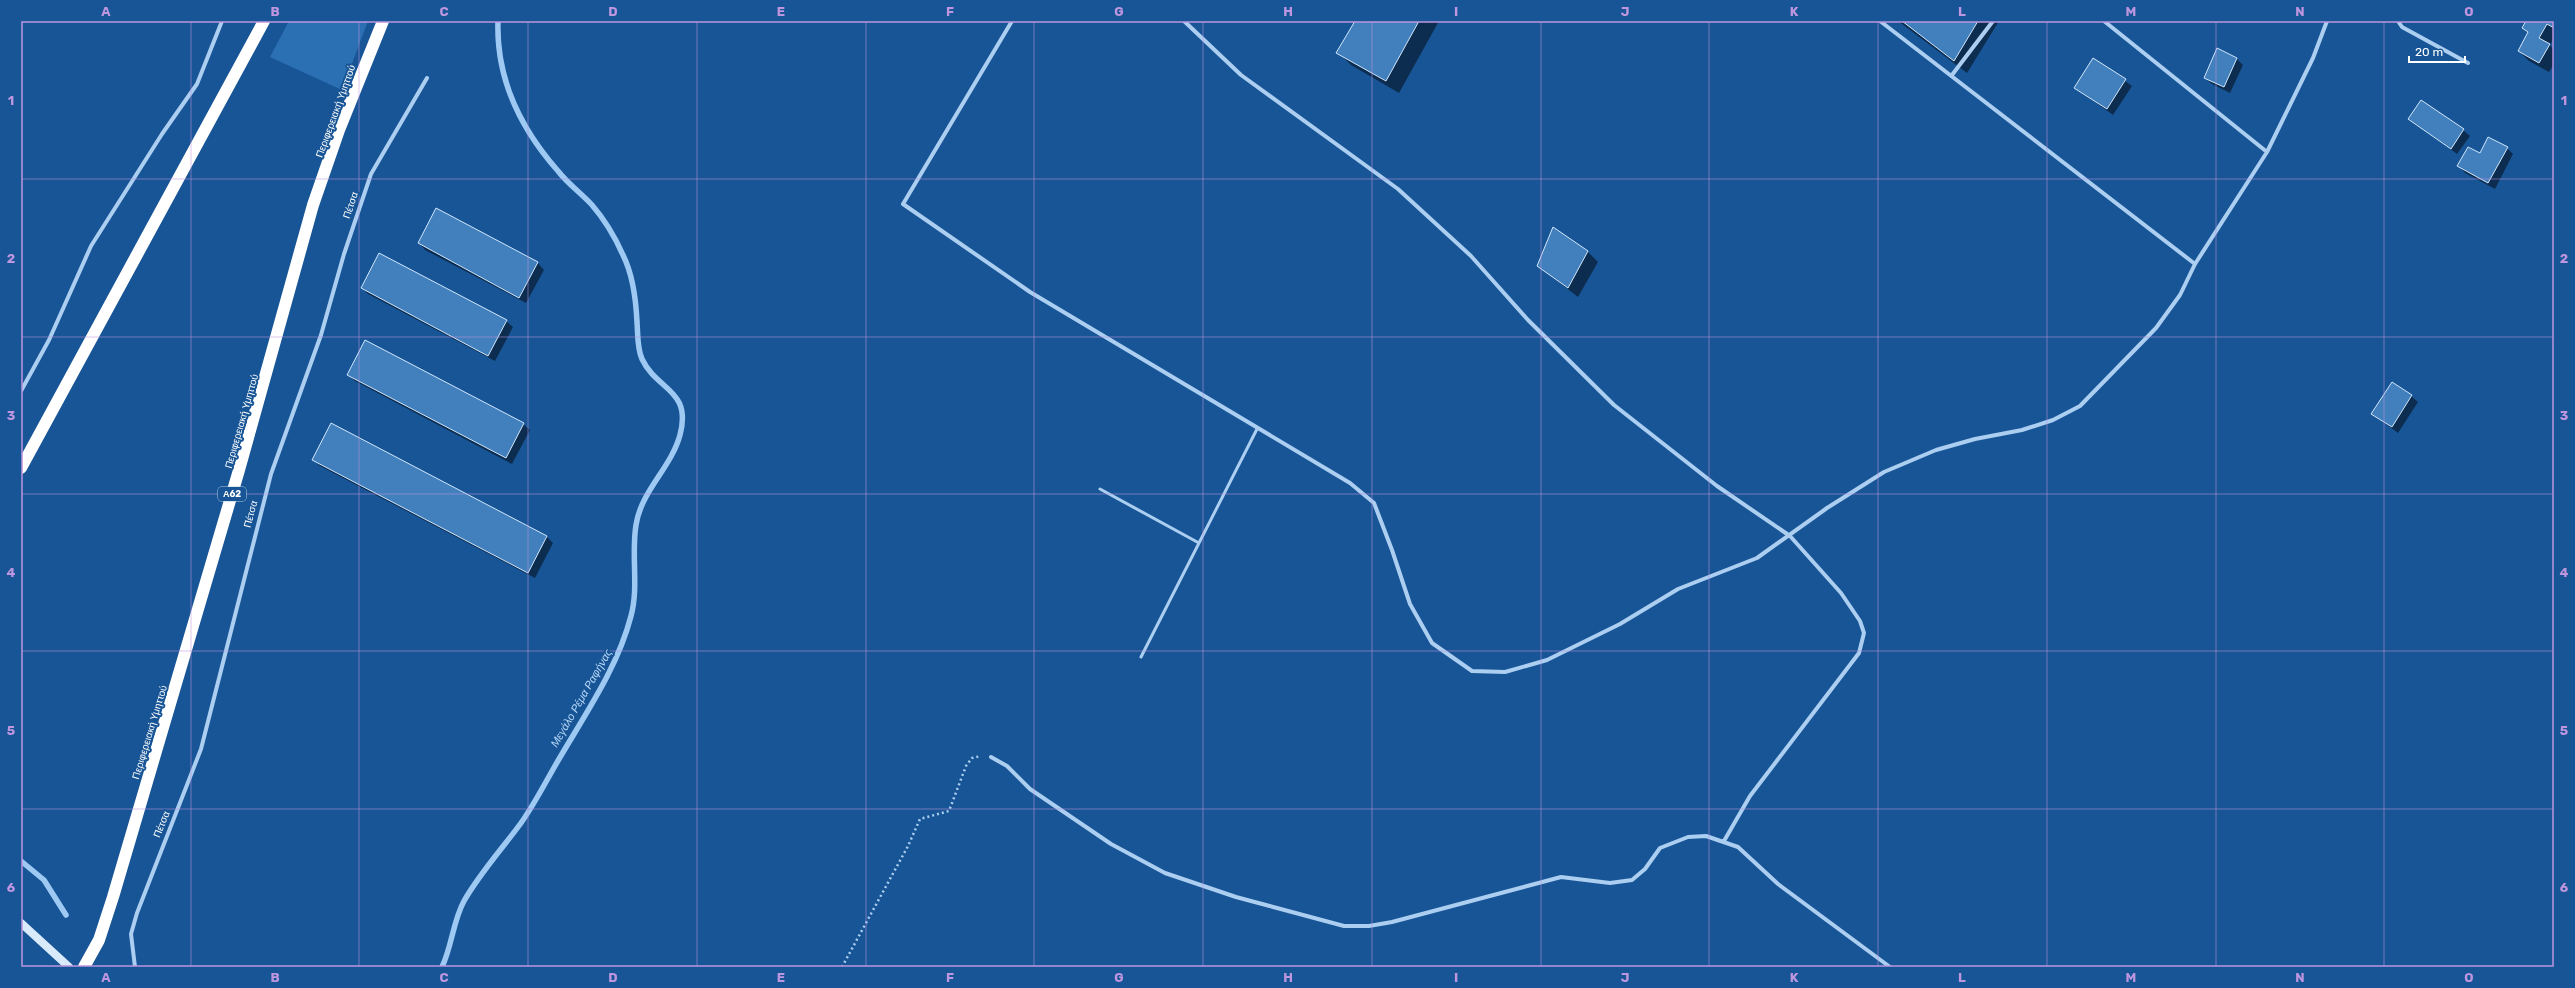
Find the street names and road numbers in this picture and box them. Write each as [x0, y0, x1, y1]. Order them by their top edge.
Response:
street label: Περιφερειακή Υμηττού [314, 63, 358, 159]
street label: Πέτσα [341, 190, 361, 220]
street label: Περιφερειακή Υμηττού [223, 373, 261, 470]
road number: Α62 [218, 487, 246, 501]
street label: Πέτσα [242, 499, 260, 529]
street label: Περιφερειακή Υμηττού [130, 684, 170, 781]
street label: Πέτσα [151, 809, 173, 839]

